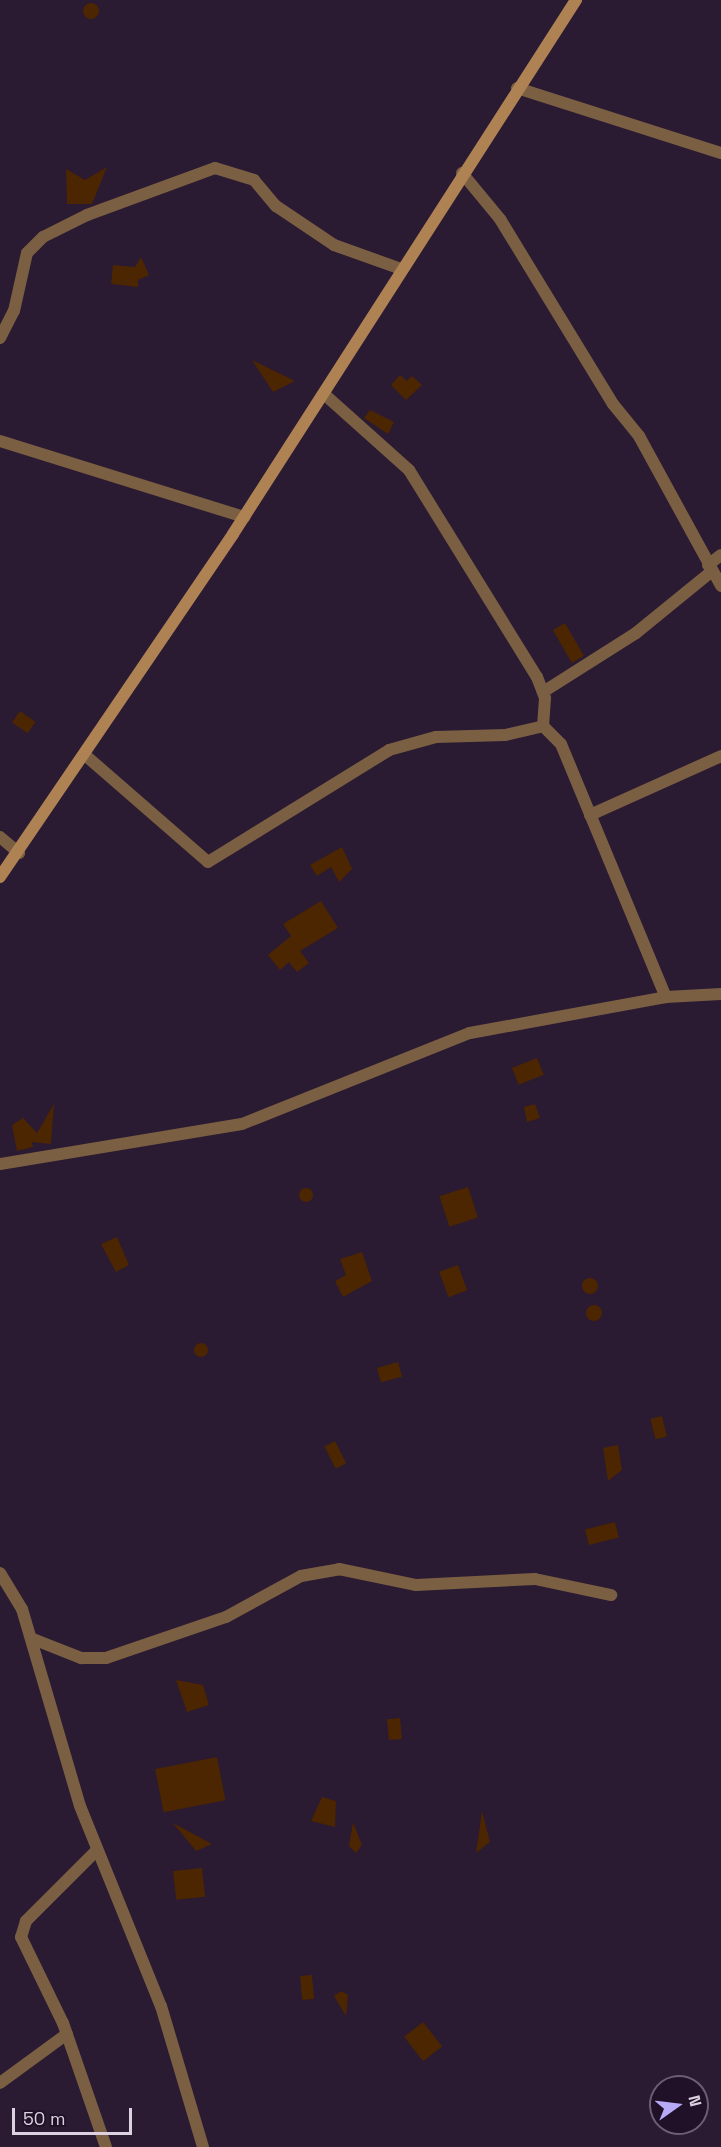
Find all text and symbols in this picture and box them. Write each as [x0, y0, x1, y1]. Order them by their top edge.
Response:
north arrow [649, 2075, 709, 2135]
text: N [684, 2093, 706, 2109]
scale bar [15, 2096, 135, 2134]
text: 50 m [23, 2107, 65, 2130]

